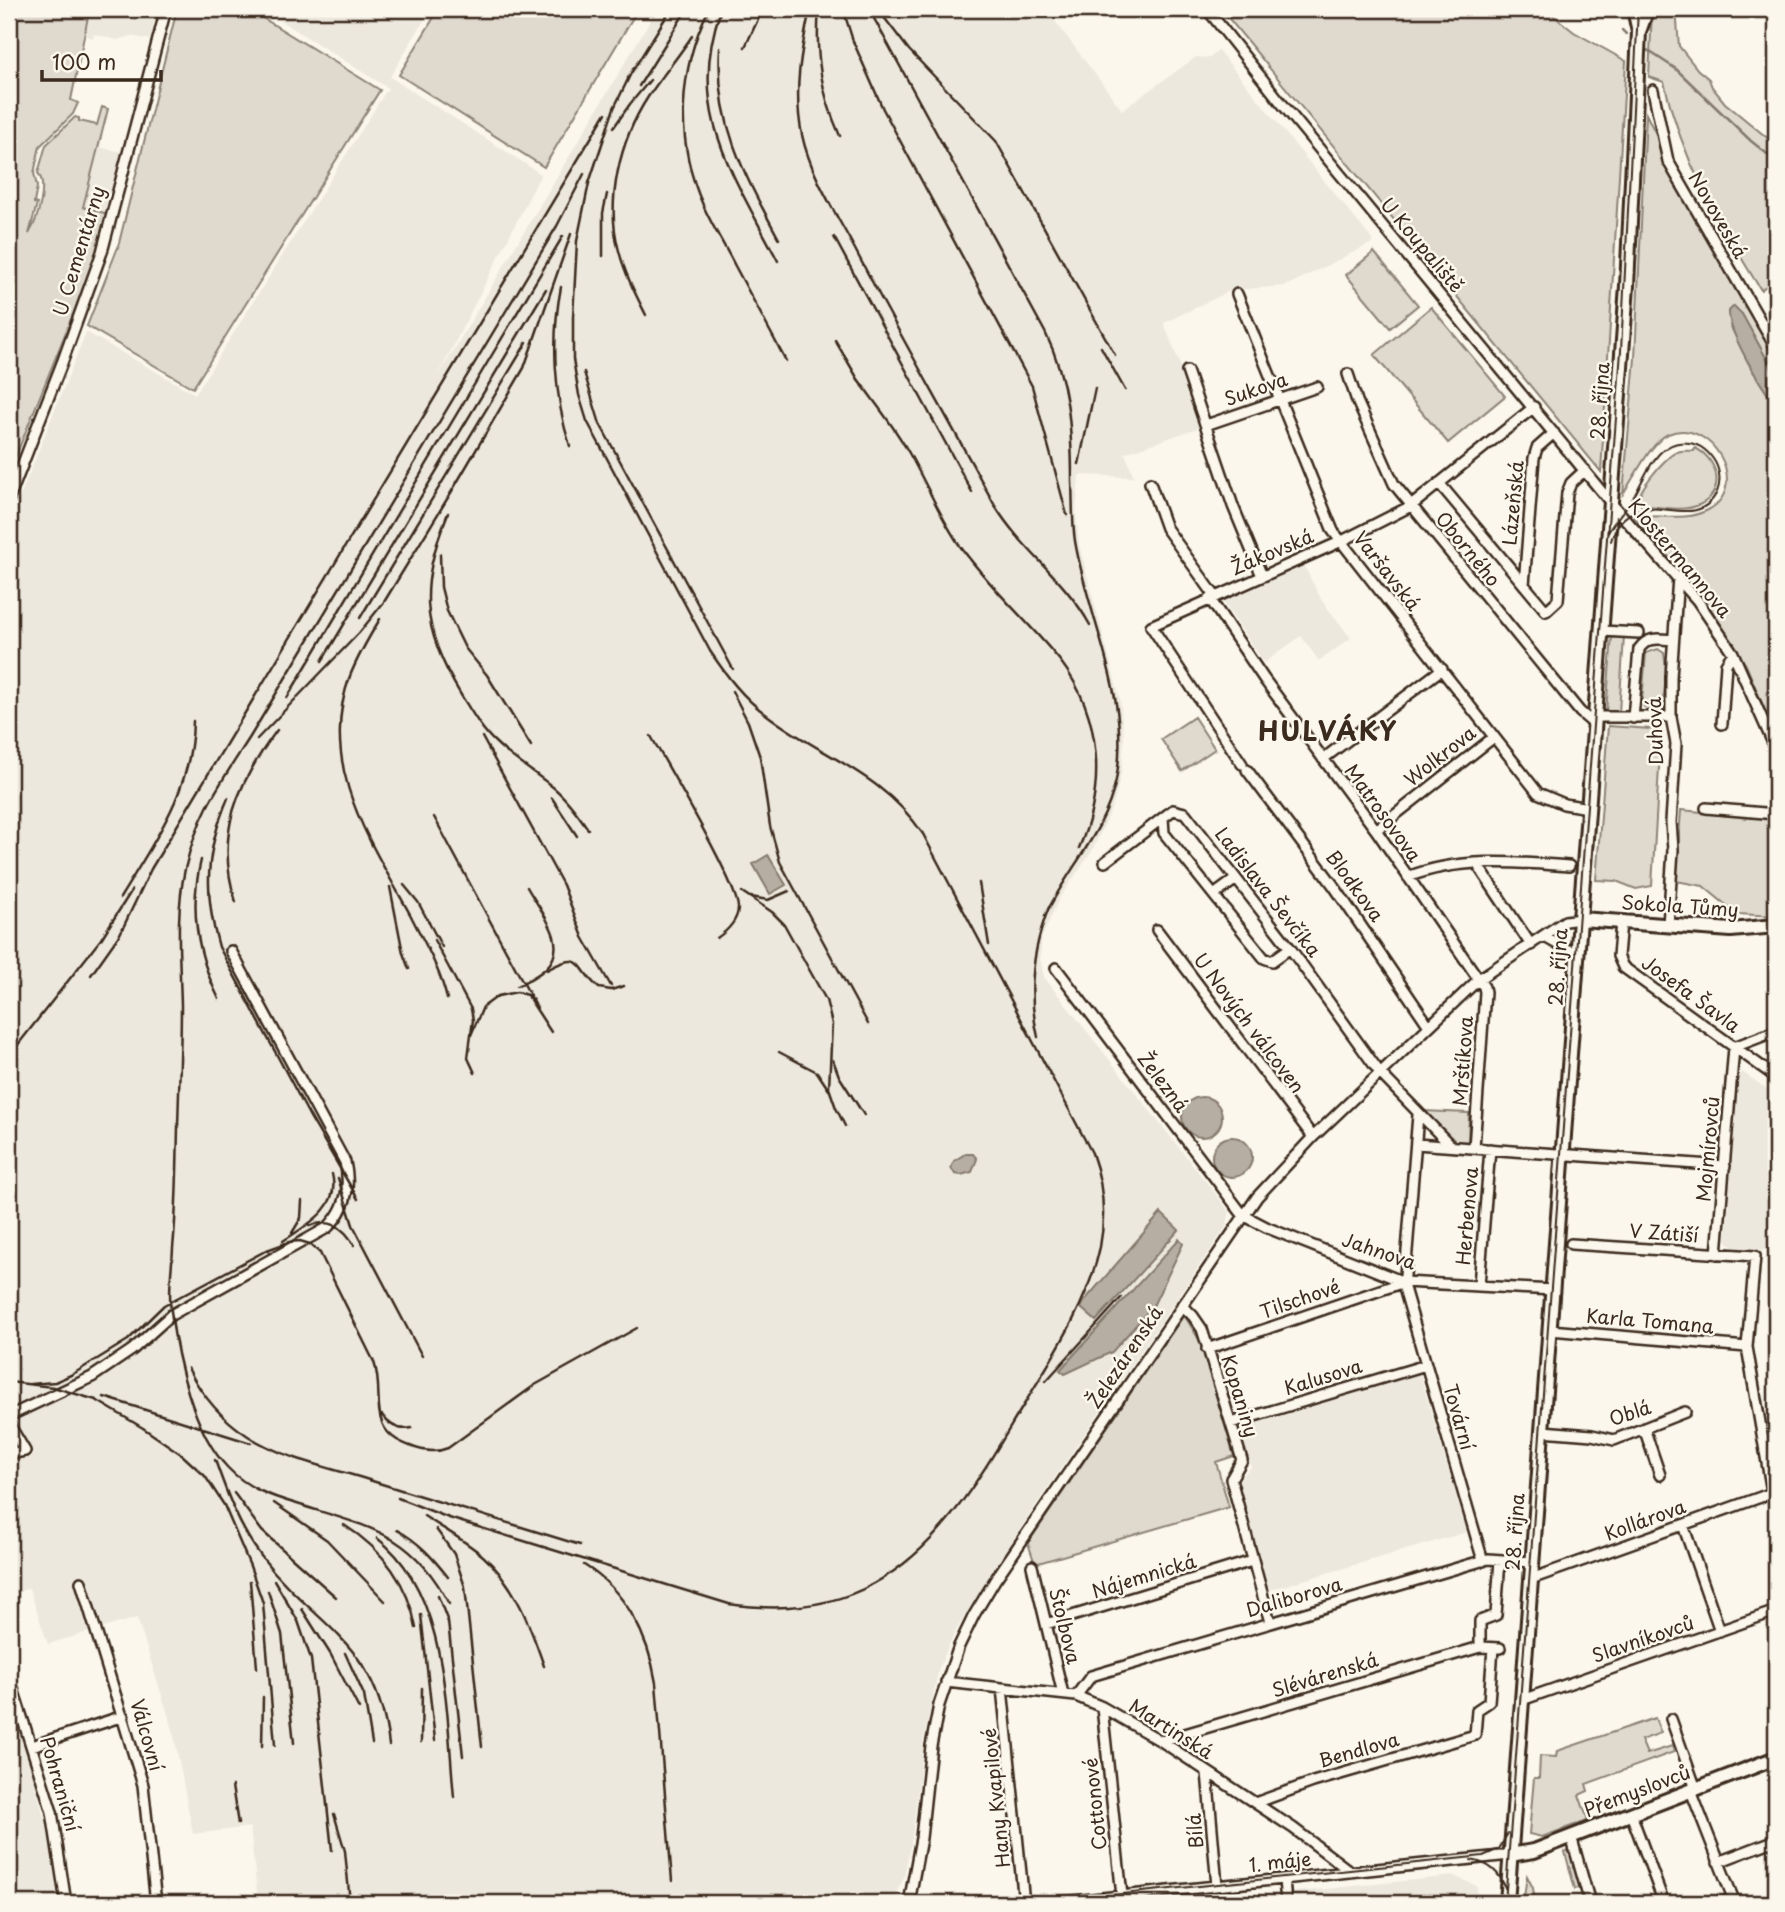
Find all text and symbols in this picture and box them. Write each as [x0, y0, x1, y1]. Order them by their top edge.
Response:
scale bar [42, 38, 161, 82]
text: 100 m [52, 45, 116, 77]
street label: Novoveská [1683, 166, 1755, 263]
street label: U Cementárny [45, 182, 111, 319]
street label: U Koupaliště [1375, 191, 1471, 298]
street label: 28. října [1582, 361, 1616, 441]
street label: Sukova [1220, 364, 1291, 412]
street label: Lázeňská [1494, 459, 1530, 547]
street label: Klostermannova [1622, 492, 1739, 623]
street label: Oborného [1430, 505, 1508, 592]
street label: Žákovská [1226, 521, 1317, 581]
street label: Varšavská [1348, 525, 1428, 616]
street label: Duhová [1639, 696, 1669, 766]
district label: HULVÁKY [1258, 711, 1398, 750]
street label: Wolkrova [1398, 718, 1481, 792]
street label: Matrosovova [1339, 758, 1429, 868]
street label: Ladislava Ševčíka [1209, 820, 1329, 962]
street label: Blodkova [1320, 844, 1392, 927]
street label: Sokola Tůmy [1621, 887, 1740, 923]
street label: 28. října [1540, 927, 1574, 1007]
street label: U Nových válcoven [1188, 946, 1312, 1098]
street label: Josefa Šavla [1637, 948, 1747, 1039]
street label: Mrštíkova [1445, 1014, 1479, 1107]
street label: Železná [1132, 1045, 1196, 1118]
street label: Mojmírovců [1688, 1095, 1726, 1203]
street label: Herbenova [1448, 1165, 1484, 1266]
street label: V Zátiší [1629, 1216, 1700, 1248]
street label: Jahnova [1339, 1224, 1420, 1276]
street label: Tilschové [1256, 1271, 1343, 1325]
street label: Železárenská [1079, 1299, 1169, 1413]
street label: Karla Tomana [1585, 1300, 1715, 1340]
street label: Kopaniny [1215, 1351, 1267, 1440]
street label: Kalusova [1280, 1351, 1366, 1401]
street label: Tovární [1437, 1380, 1483, 1453]
street label: Oblá [1605, 1392, 1654, 1432]
street label: Kollárova [1600, 1491, 1690, 1547]
street label: 28. října [1497, 1492, 1531, 1572]
street label: Nájemnická [1088, 1546, 1199, 1604]
street label: Daliborova [1242, 1569, 1345, 1623]
street label: Štolbova [1043, 1585, 1089, 1667]
street label: Slavníkovců [1588, 1608, 1697, 1669]
street label: Slévárenská [1268, 1645, 1382, 1704]
street label: Martinská [1124, 1691, 1219, 1765]
street label: Válcovní [124, 1696, 172, 1774]
street label: Bendlova [1315, 1724, 1402, 1774]
street label: Hany Kvapilové [974, 1727, 1016, 1869]
street label: Pohraniční [34, 1733, 88, 1835]
street label: Cottonové [1075, 1757, 1113, 1852]
street label: Přemyslovců [1579, 1757, 1694, 1823]
street label: Bílá [1179, 1812, 1209, 1850]
street label: 1. máje [1247, 1844, 1312, 1878]

